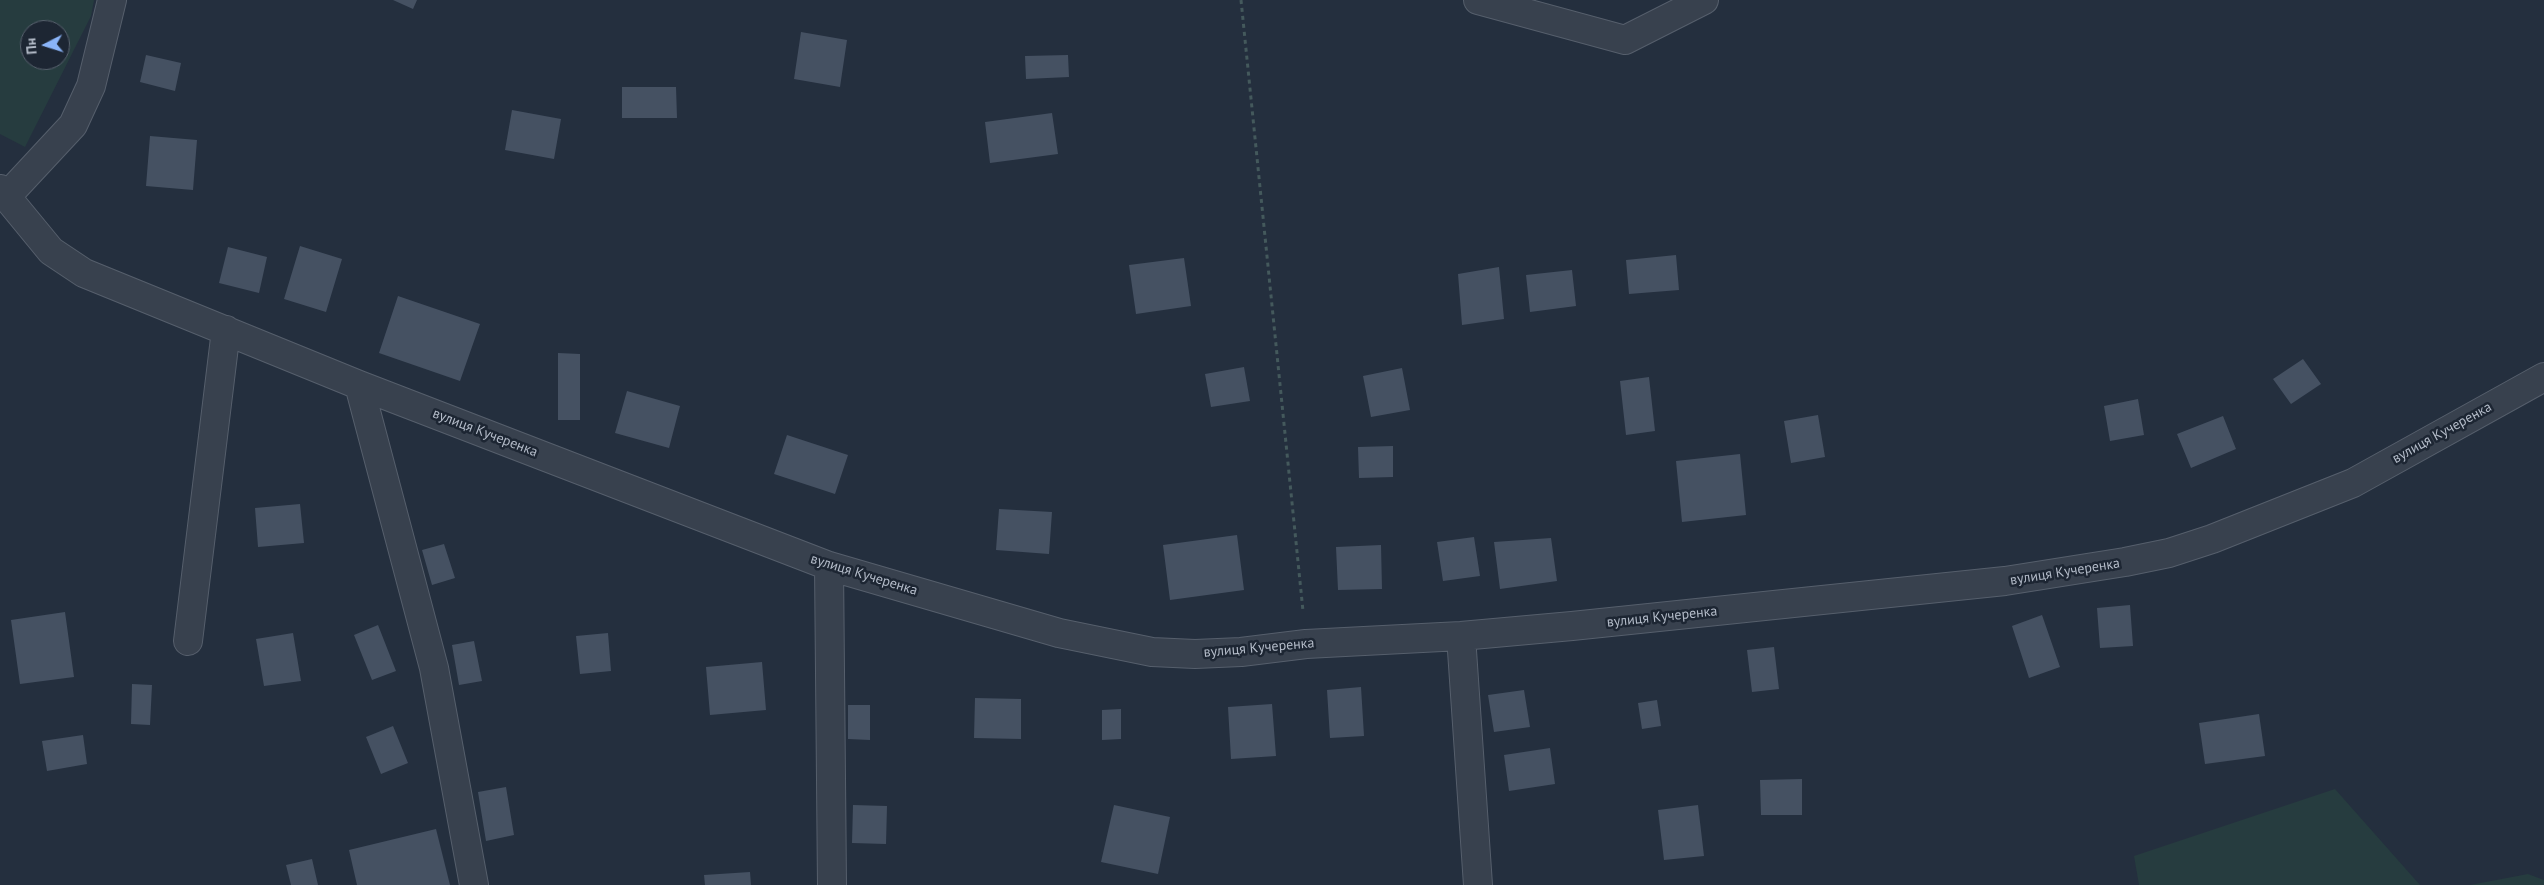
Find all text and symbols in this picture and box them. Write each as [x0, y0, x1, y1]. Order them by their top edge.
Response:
north arrow [20, 20, 70, 70]
text: Пн [21, 37, 41, 55]
street label: вулиця Кучеренка [2389, 399, 2495, 467]
street label: вулиця Кучеренка [430, 405, 540, 461]
street label: вулиця Кучеренка [808, 551, 920, 599]
street label: вулиця Кучеренка [2009, 555, 2121, 589]
street label: вулиця Кучеренка [1606, 603, 1718, 631]
street label: вулиця Кучеренка [1203, 635, 1315, 661]

